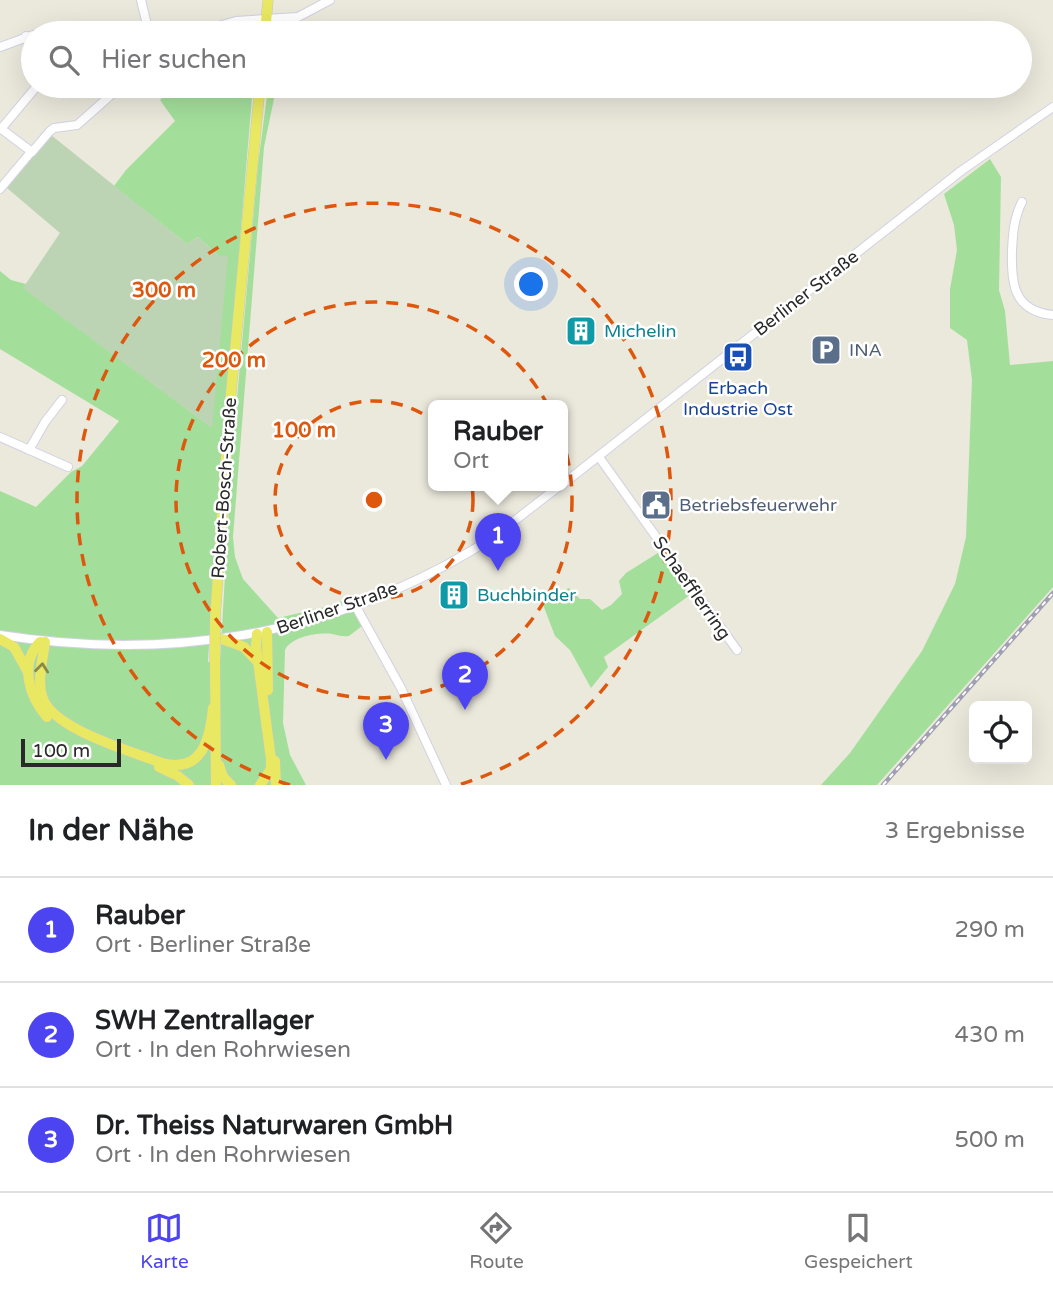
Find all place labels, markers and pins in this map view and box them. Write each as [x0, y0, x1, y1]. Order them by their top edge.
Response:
building icon: Michelin [564, 314, 598, 348]
place label: Michelin [604, 320, 676, 342]
parking icon: INA [809, 333, 843, 367]
place label: INA [849, 339, 882, 361]
bus stop icon: Erbach Industrie Ost [721, 340, 755, 374]
place label: Erbach Industrie Ost [683, 377, 793, 420]
centre of rings [362, 488, 386, 512]
public building icon: Betriebsfeuerwehr [639, 488, 673, 522]
place label: Betriebsfeuerwehr [679, 494, 837, 516]
pin: 1 [475, 513, 521, 571]
building icon: Buchbinder [437, 578, 471, 612]
place label: Buchbinder [477, 584, 576, 606]
pin: 2 [442, 652, 488, 710]
pin: 3 [363, 702, 409, 760]

